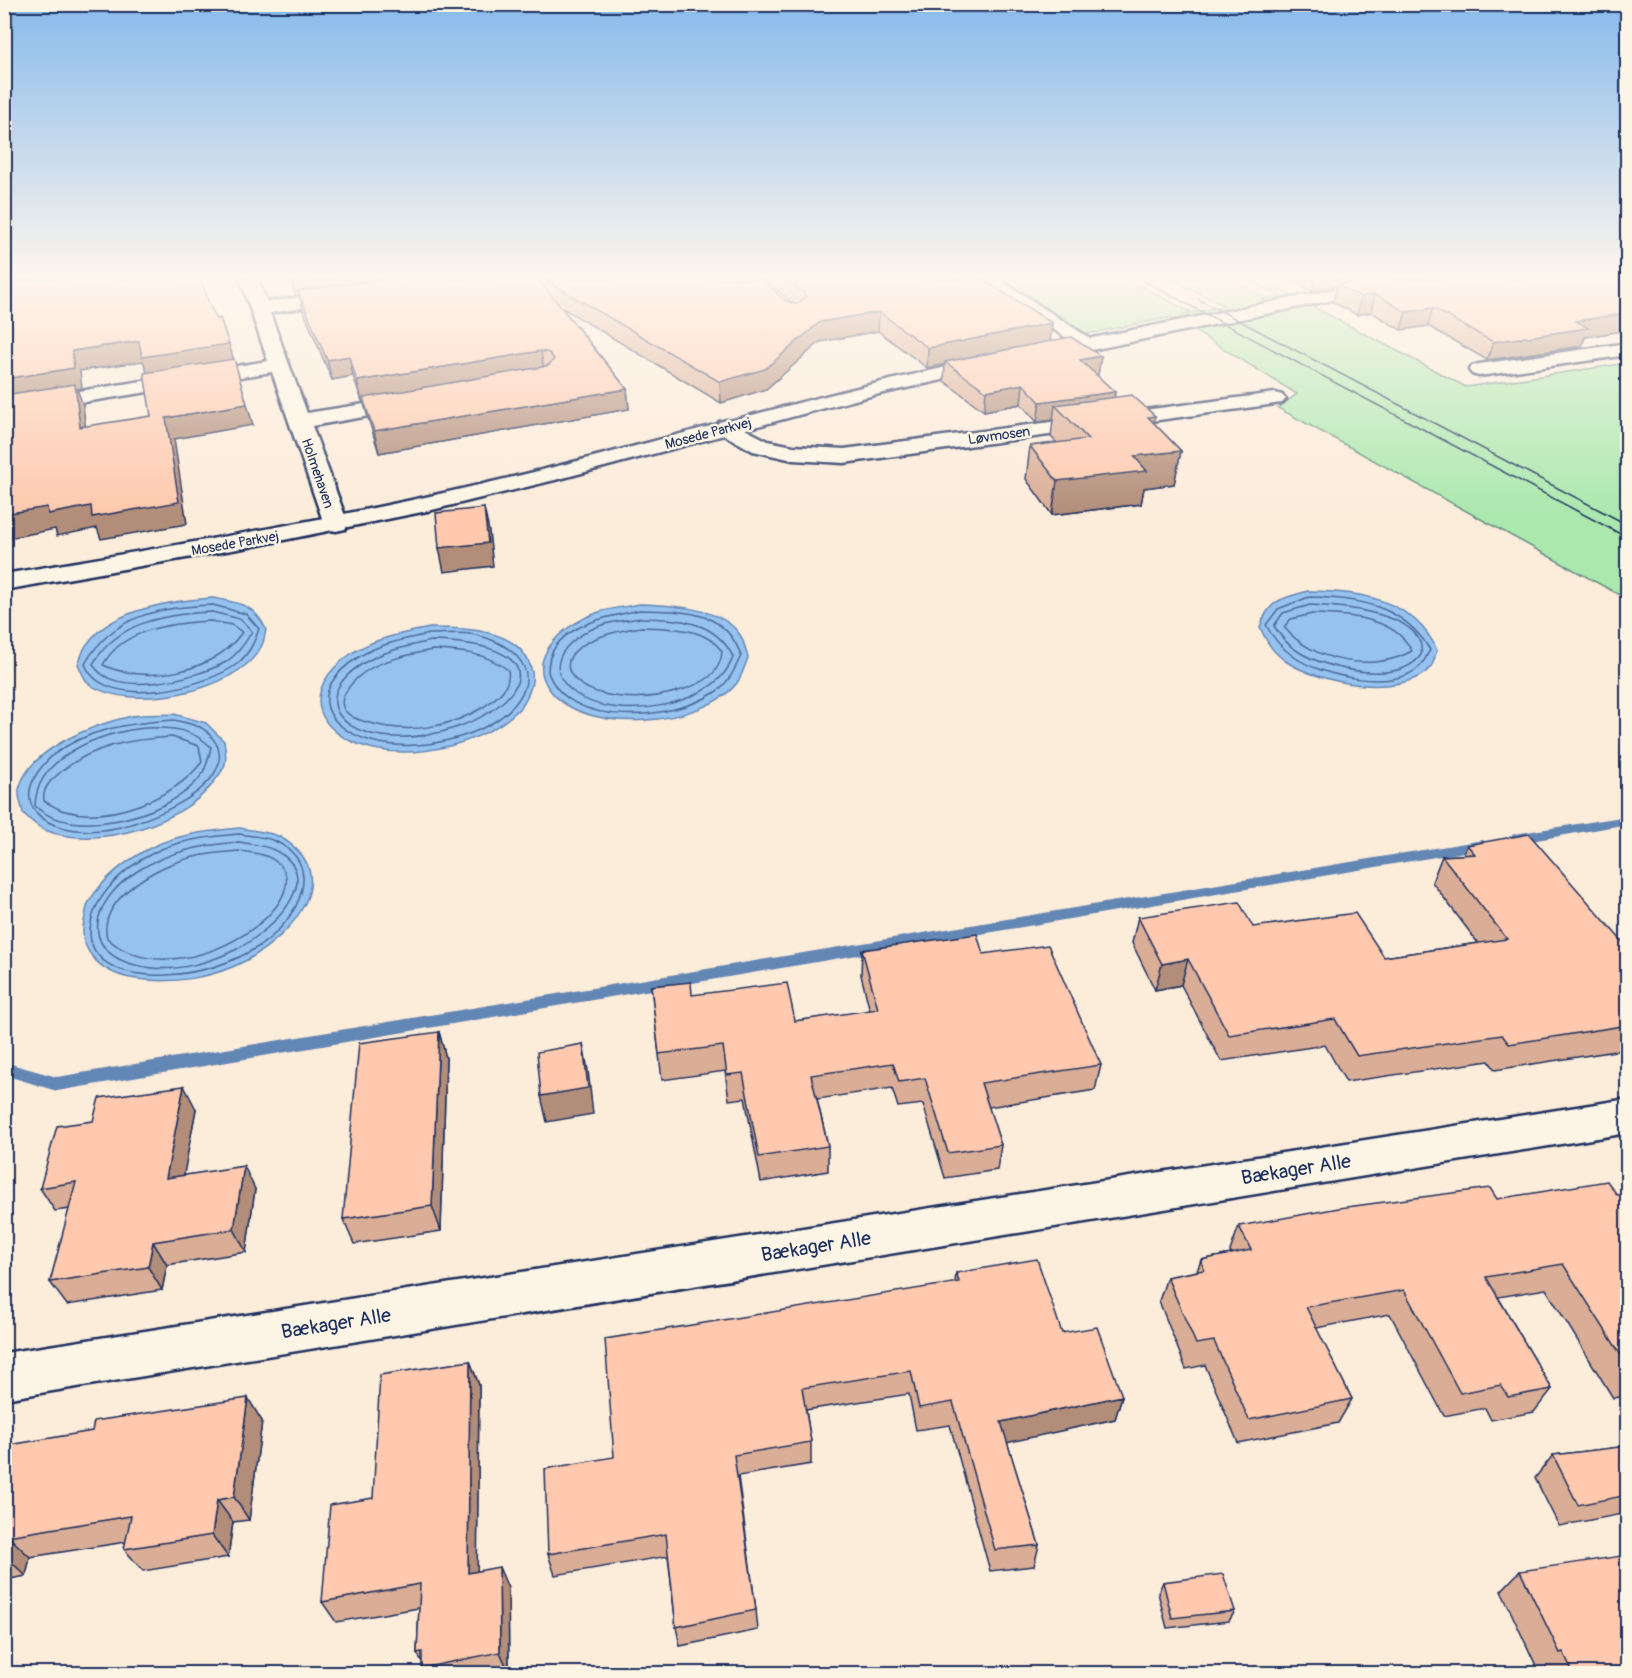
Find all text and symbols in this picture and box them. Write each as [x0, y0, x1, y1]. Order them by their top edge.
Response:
street label: Mosede Parkvej [663, 414, 753, 453]
street label: Løvmosen [967, 423, 1031, 448]
street label: Holmehaven [298, 436, 337, 510]
street label: Mosede Parkvej [190, 527, 280, 560]
street label: Bækager Alle [1239, 1148, 1353, 1191]
street label: Bækager Alle [759, 1225, 873, 1268]
street label: Bækager Alle [279, 1302, 393, 1345]

